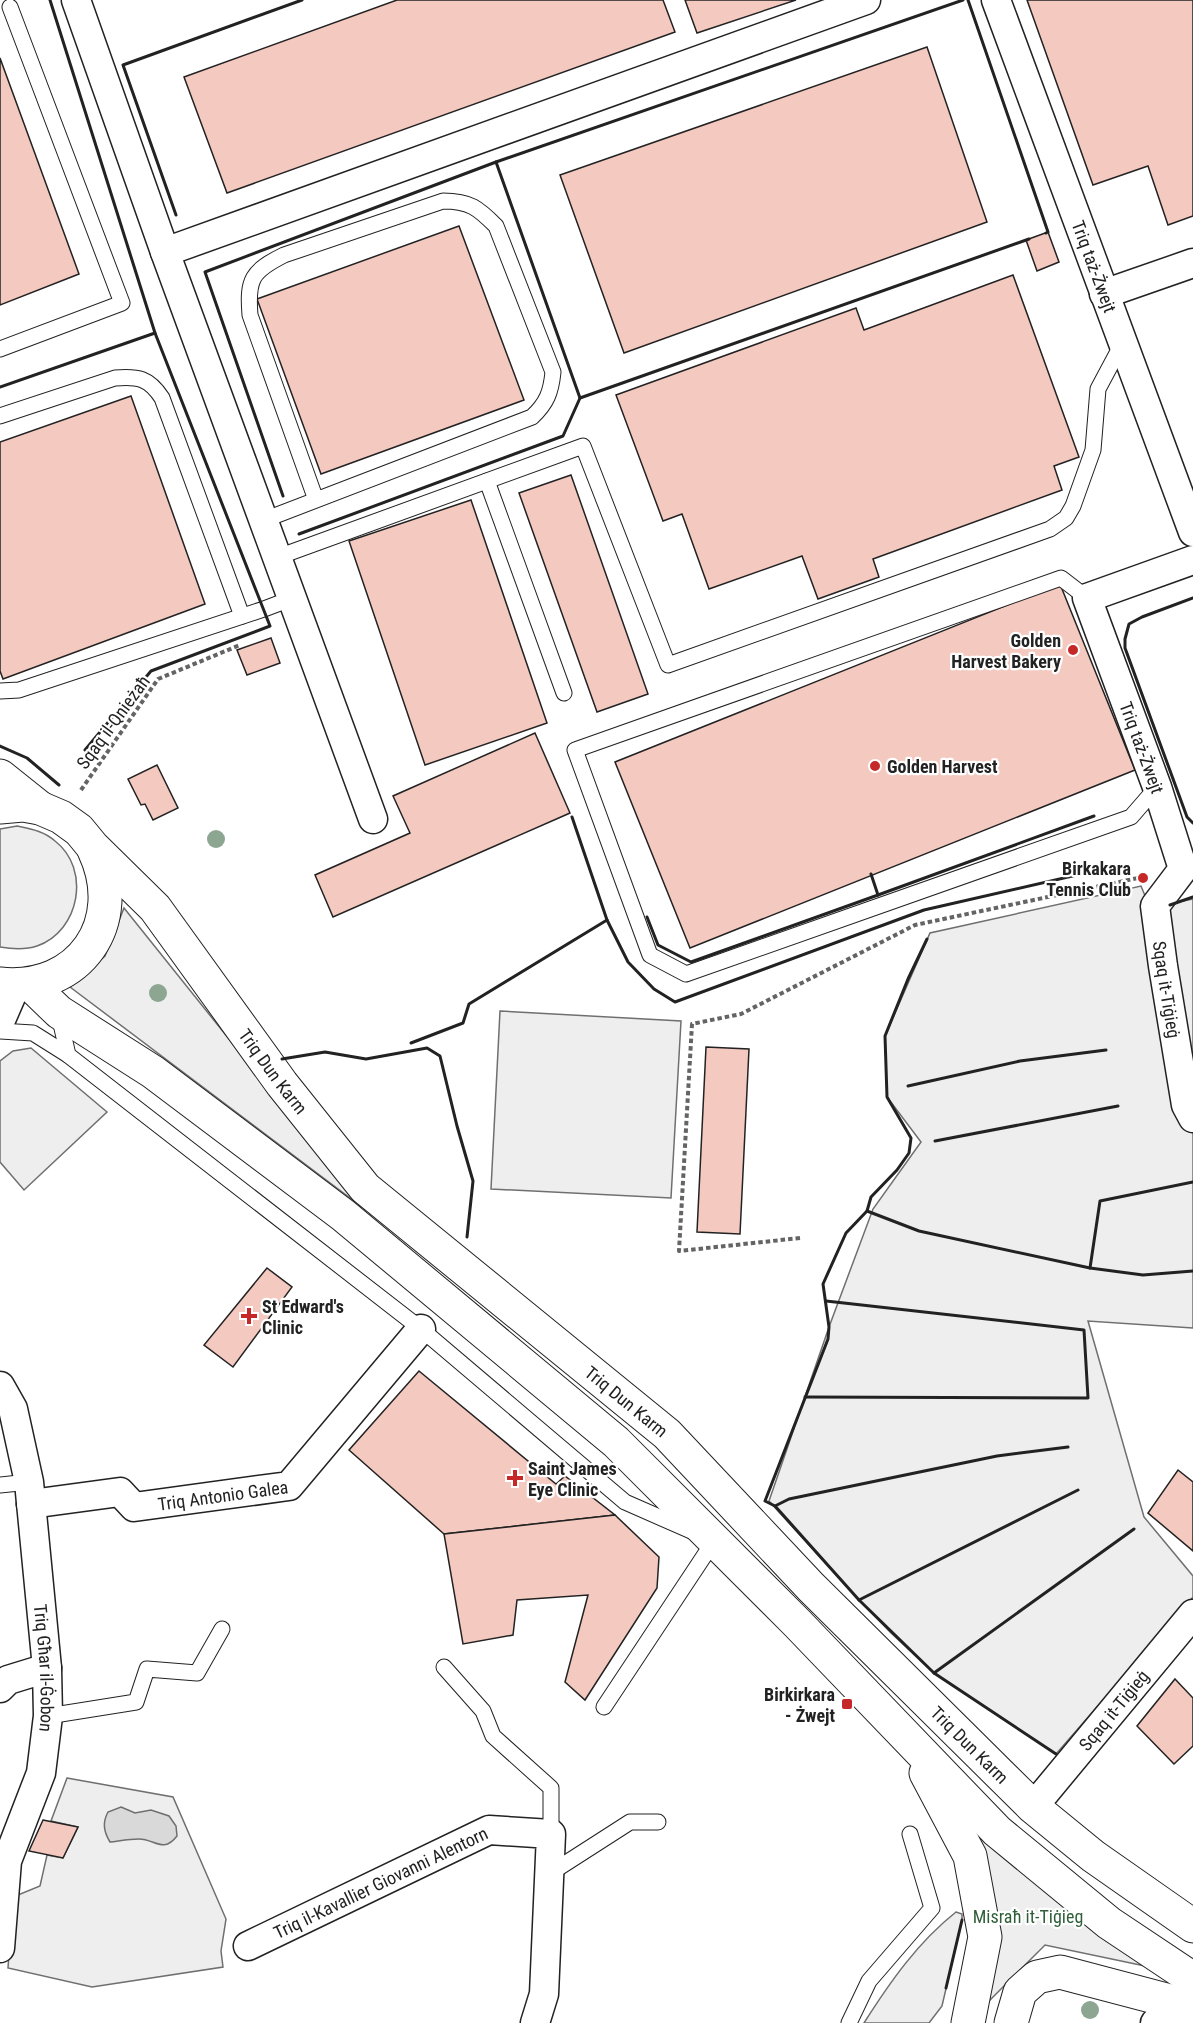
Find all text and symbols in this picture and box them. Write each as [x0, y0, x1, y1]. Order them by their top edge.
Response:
street label: Triq taż-Żwejt [1068, 217, 1121, 315]
place label: Golden Harvest Bakery [951, 630, 1061, 672]
marker: Golden Harvest Bakery [1066, 643, 1080, 657]
street label: Sqaq il-Qnieżaħ [72, 671, 154, 773]
street label: Triq taż-Żwejt [1116, 699, 1169, 796]
place label: Golden Harvest [887, 756, 998, 777]
marker: Golden Harvest [868, 759, 882, 773]
place label: Birkakara Tennis Club [1046, 858, 1131, 900]
marker: Birkakara Tennis Club [1136, 871, 1150, 885]
street label: Sqaq it-Tiġieġ [1149, 940, 1185, 1040]
street label: Triq Dun Karm [235, 1024, 312, 1118]
place label: St Edward's Clinic [262, 1296, 344, 1338]
marker: St Edward's Clinic [240, 1307, 258, 1325]
street label: Triq Dun Karm [581, 1361, 672, 1441]
place label: Saint James Eye Clinic [528, 1458, 617, 1500]
marker: Saint James Eye Clinic [506, 1469, 524, 1487]
street label: Triq Antonio Galea [156, 1476, 289, 1514]
street label: Triq Għar il-Ġobon [30, 1603, 59, 1733]
street label: Sqaq it-Tiġieġ [1074, 1666, 1153, 1754]
place label: Birkirkara - Żwejt [764, 1684, 835, 1726]
marker: Birkirkara - Żwejt [840, 1697, 854, 1711]
street label: Triq Dun Karm [927, 1702, 1013, 1788]
street label: Triq il-Kavallier Giovanni Alentorn [270, 1822, 491, 1943]
park label: Misraħ it-Tiġieg [973, 1906, 1083, 1927]

